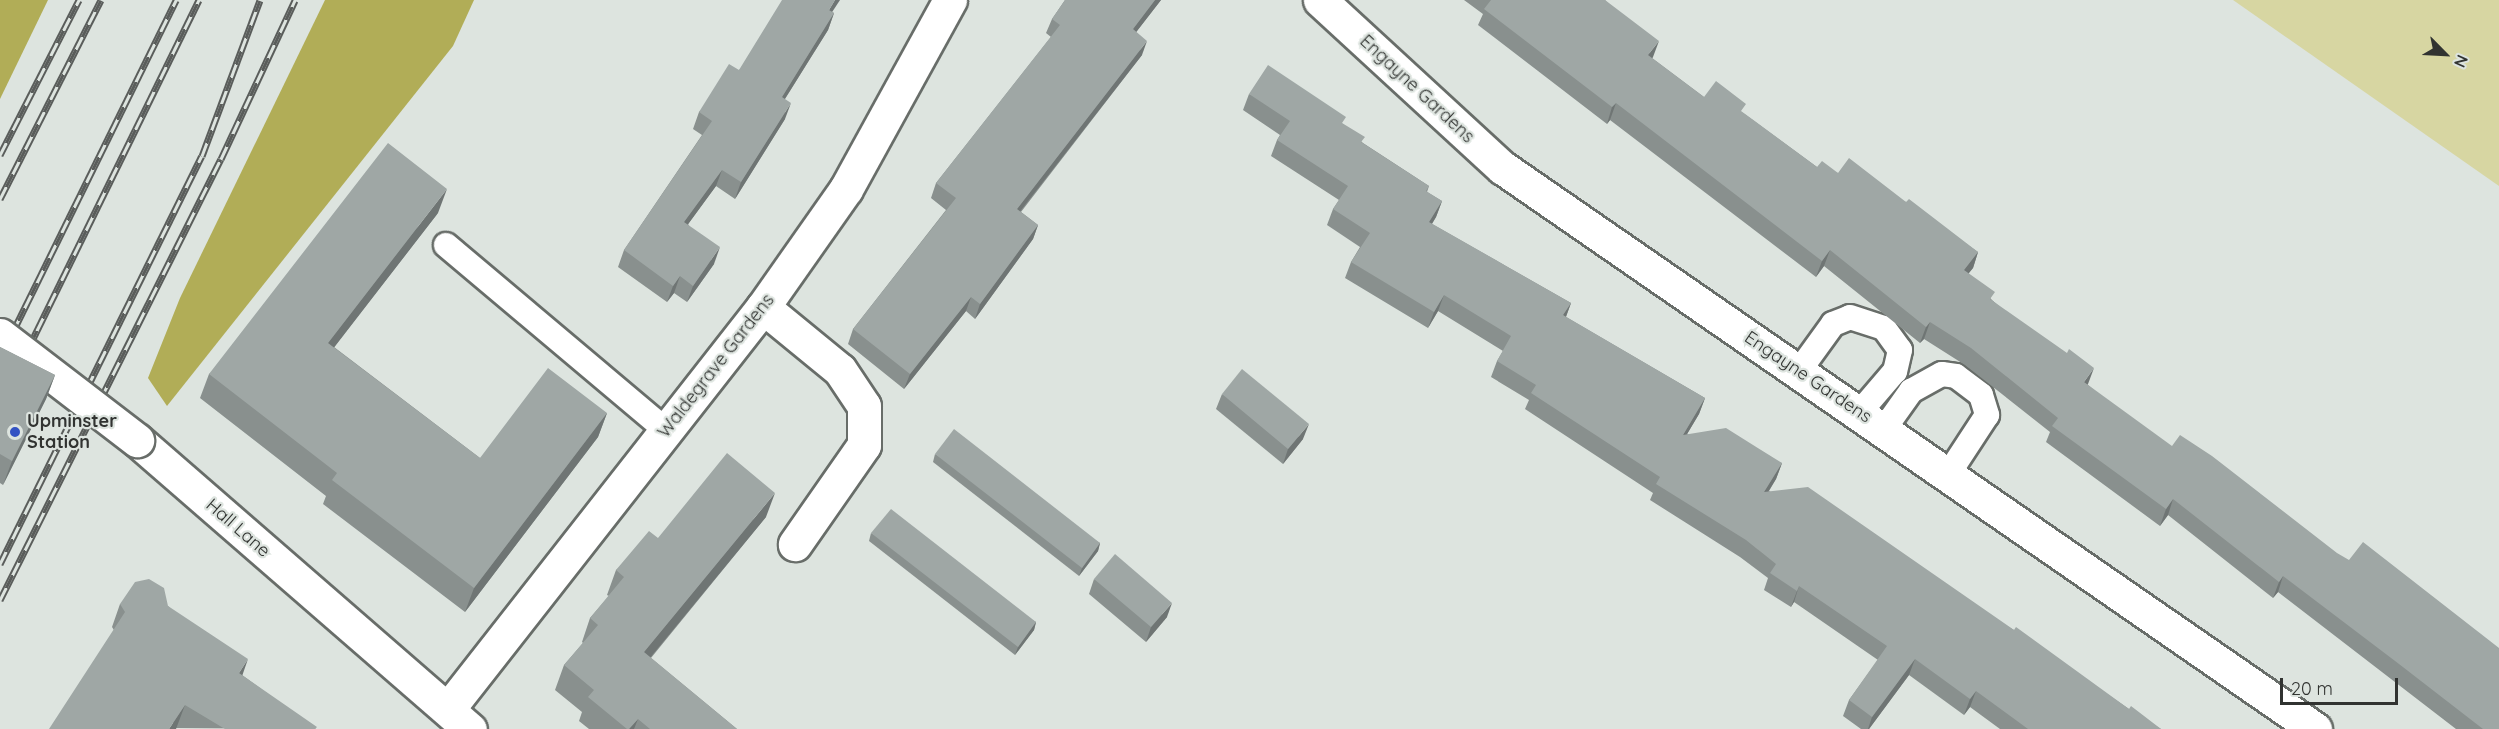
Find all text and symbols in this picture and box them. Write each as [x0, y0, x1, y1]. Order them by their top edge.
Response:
north arrow [2415, 24, 2475, 84]
street label: Engayne Gardens [1355, 30, 1479, 148]
text: N [2450, 52, 2473, 71]
street label: Waldegrave Gardens [653, 290, 779, 442]
street label: Engayne Gardens [1740, 327, 1876, 427]
place label: Upminster Station [27, 411, 117, 454]
marker: Upminster Station [8, 425, 22, 439]
street label: Hall Lane [201, 494, 275, 562]
scale bar [2283, 666, 2402, 704]
text: 20 m [2291, 677, 2333, 700]

